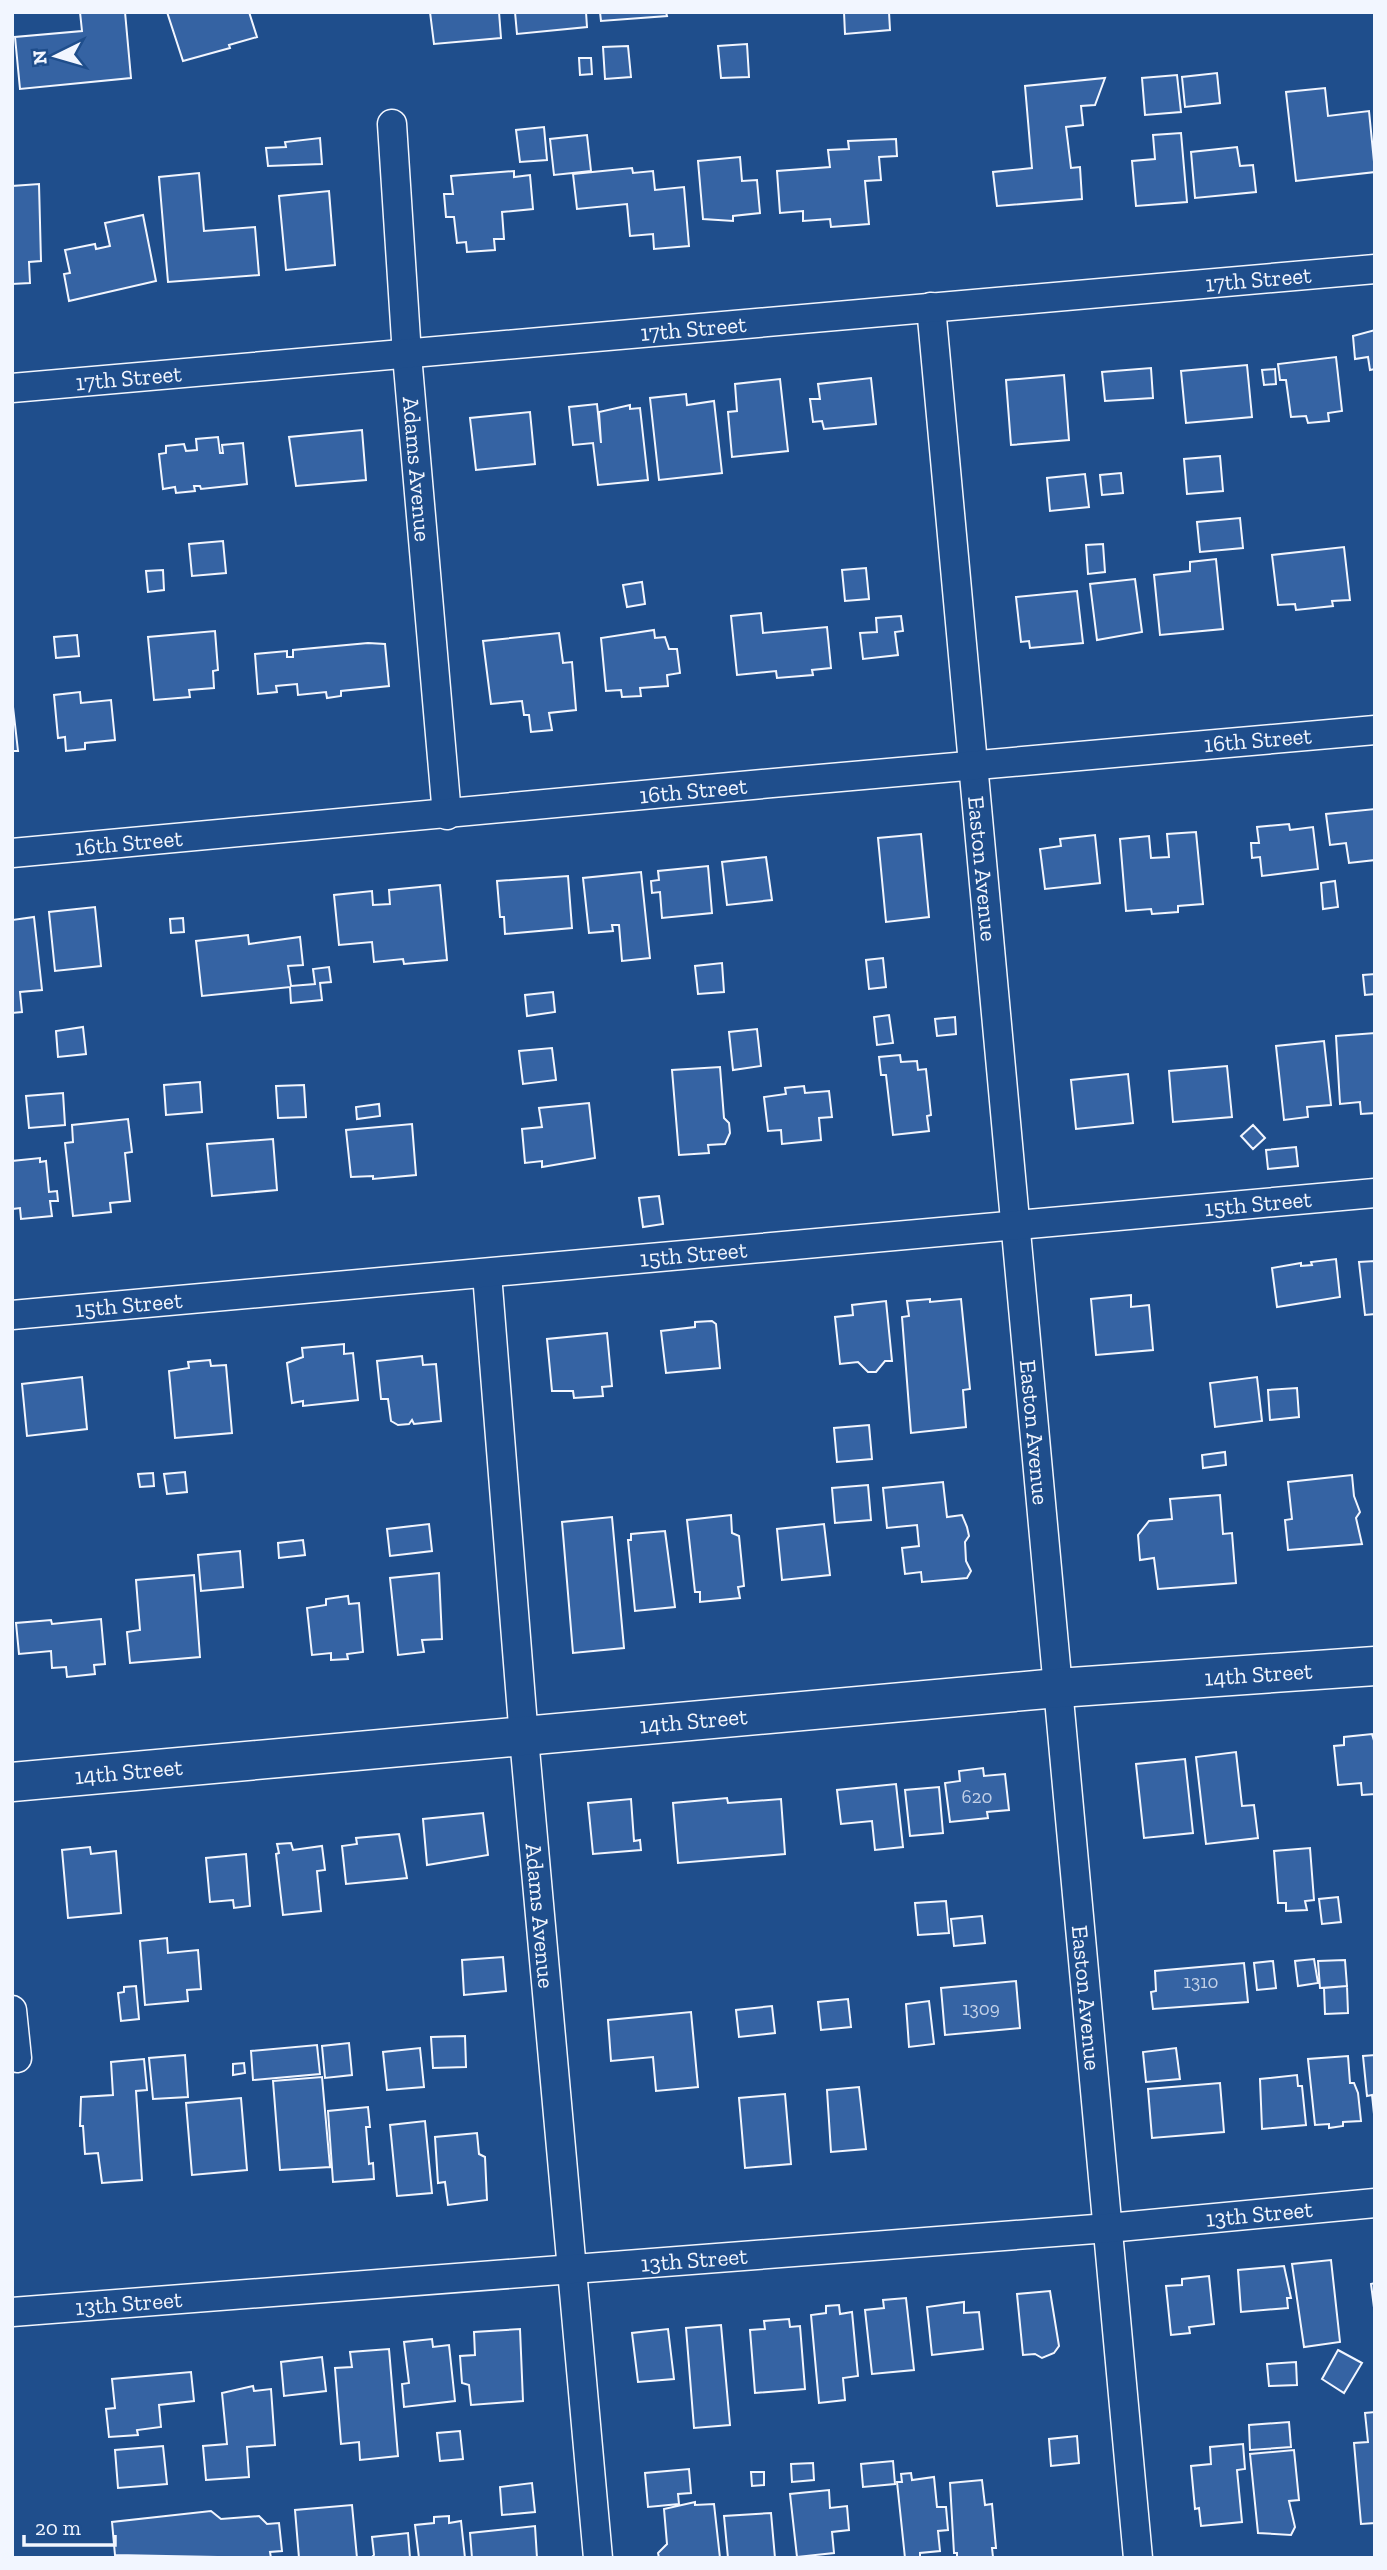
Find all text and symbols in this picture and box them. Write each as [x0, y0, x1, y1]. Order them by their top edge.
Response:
north arrow [21, 21, 91, 91]
text: N [27, 49, 52, 66]
street label: 17th Street [1204, 261, 1313, 298]
street label: 17th Street [639, 310, 748, 347]
street label: 17th Street [74, 359, 183, 396]
street label: Adams Avenue [397, 395, 437, 543]
street label: 16th Street [1203, 721, 1313, 758]
street label: 16th Street [638, 771, 749, 809]
street label: Easton Avenue [962, 795, 1003, 942]
street label: 16th Street [73, 824, 184, 861]
street label: 15th Street [1203, 1185, 1313, 1222]
street label: 15th Street [638, 1235, 749, 1273]
street label: 15th Street [74, 1286, 184, 1323]
street label: Easton Avenue [1014, 1358, 1055, 1506]
street label: 14th Street [1203, 1656, 1314, 1692]
street label: 14th Street [638, 1702, 749, 1740]
street label: 14th Street [73, 1753, 184, 1790]
house number: 620 [962, 1785, 992, 1808]
street label: Adams Avenue [520, 1842, 561, 1990]
street label: Easton Avenue [1066, 1924, 1107, 2072]
house number: 1310 [1184, 1970, 1218, 1993]
house number: 1309 [962, 1997, 1000, 2020]
street label: 13th Street [1204, 2195, 1314, 2233]
street label: 13th Street [639, 2242, 749, 2278]
street label: 13th Street [74, 2285, 184, 2321]
scale bar [24, 2504, 116, 2548]
text: 20 m [35, 2515, 81, 2540]

